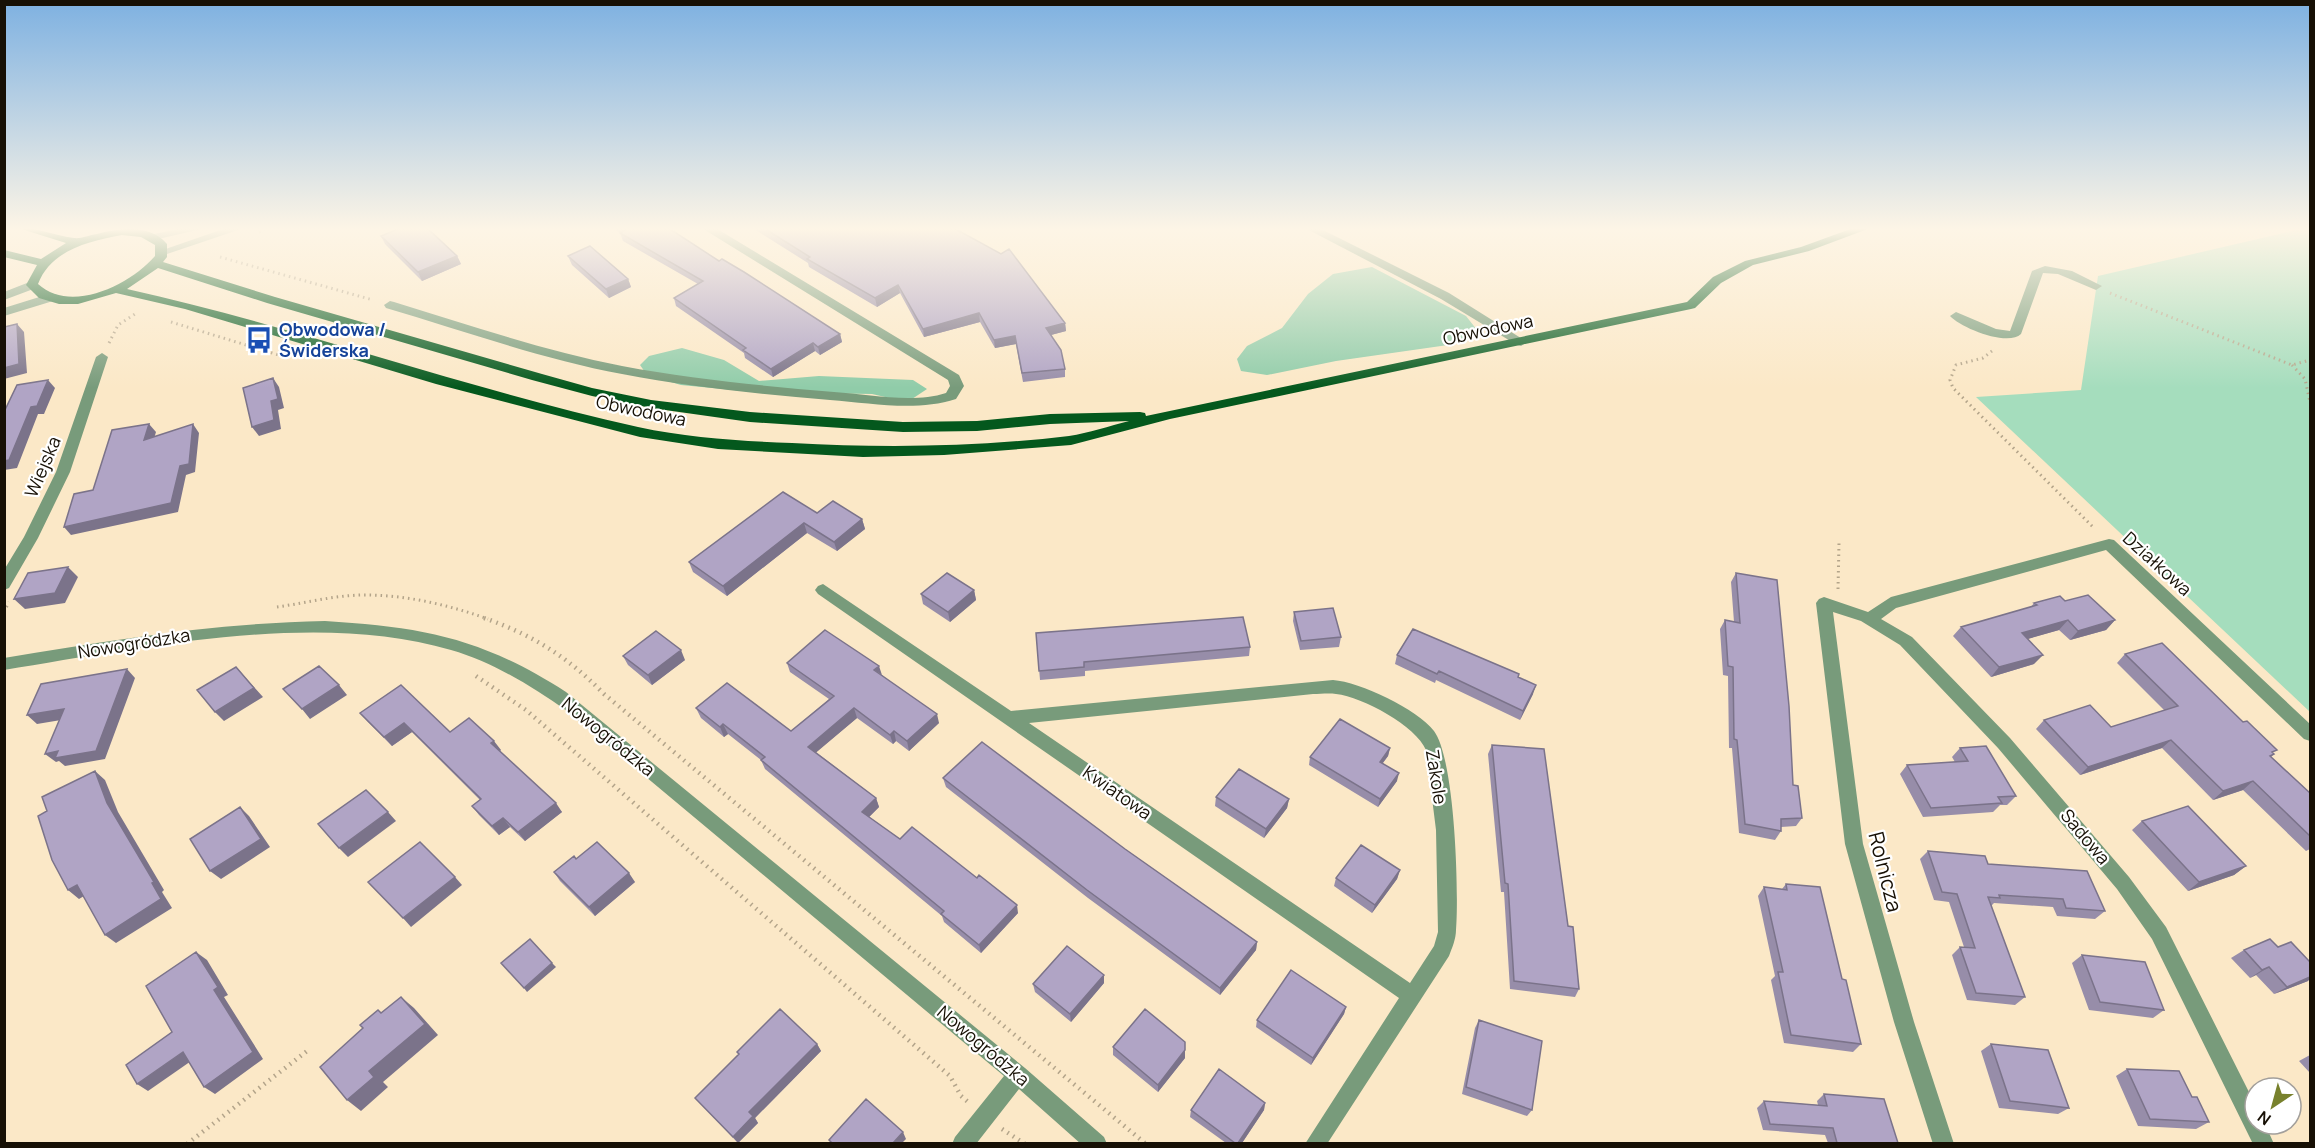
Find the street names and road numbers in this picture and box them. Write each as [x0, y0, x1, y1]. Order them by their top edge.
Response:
street label: Obwodowa [1440, 308, 1535, 350]
street label: Obwodowa [594, 389, 689, 431]
street label: Wiejska [19, 432, 66, 501]
street label: Działkowa [2118, 526, 2197, 601]
street label: Nowogródzka [76, 622, 192, 664]
street label: Nowogródzka [557, 691, 660, 781]
street label: Zakole [1421, 748, 1453, 806]
street label: Kwiatowa [1078, 760, 1157, 825]
street label: Sadowa [2056, 804, 2116, 869]
street label: Rolnicza [1862, 829, 1909, 915]
street label: Nowogródzka [932, 1000, 1035, 1091]

